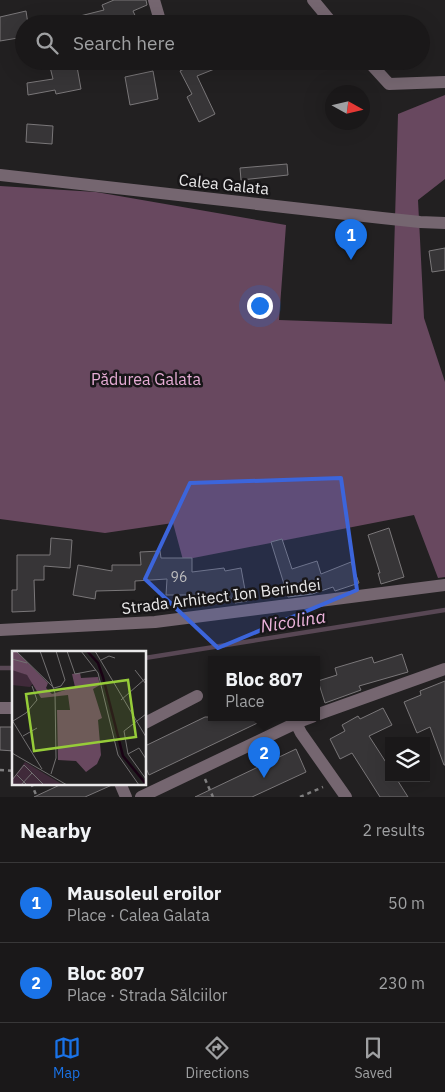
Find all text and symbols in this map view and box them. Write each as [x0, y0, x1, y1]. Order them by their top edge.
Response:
search box [15, 15, 430, 70]
icon: search [33, 29, 61, 57]
text: Search here [73, 31, 175, 55]
north arrow [325, 85, 370, 130]
street label: Calea Galata [178, 169, 271, 199]
pin: 1 [335, 219, 367, 260]
your location [247, 293, 273, 319]
park label: Pădurea Galata [91, 369, 201, 389]
house number: 96 [171, 568, 187, 586]
street label: Strada Arhitect Ion Berindei [120, 574, 322, 618]
water label: Nicolina [259, 604, 327, 638]
inset map [12, 651, 146, 784]
popup [208, 656, 320, 721]
text: Bloc 807 [225, 667, 303, 691]
text: Place [225, 691, 265, 711]
pin: 2 [248, 737, 280, 778]
map controls [385, 737, 430, 782]
button: layers [385, 737, 430, 782]
text: Nearby [20, 816, 91, 844]
text: 2 results [362, 820, 425, 840]
text: Mausoleul eroilor [67, 881, 222, 905]
text: 1 [31, 893, 41, 913]
text: 50 m [388, 893, 425, 913]
text: Place · Calea Galata [67, 905, 210, 925]
text: Bloc 807 [67, 961, 145, 985]
text: 2 [31, 973, 41, 993]
text: 230 m [378, 973, 425, 993]
text: Place · Strada Sălciilor [67, 985, 227, 1005]
tab: Map [53, 1034, 81, 1082]
tab: Directions [186, 1034, 249, 1082]
tab: Saved [354, 1034, 392, 1082]

